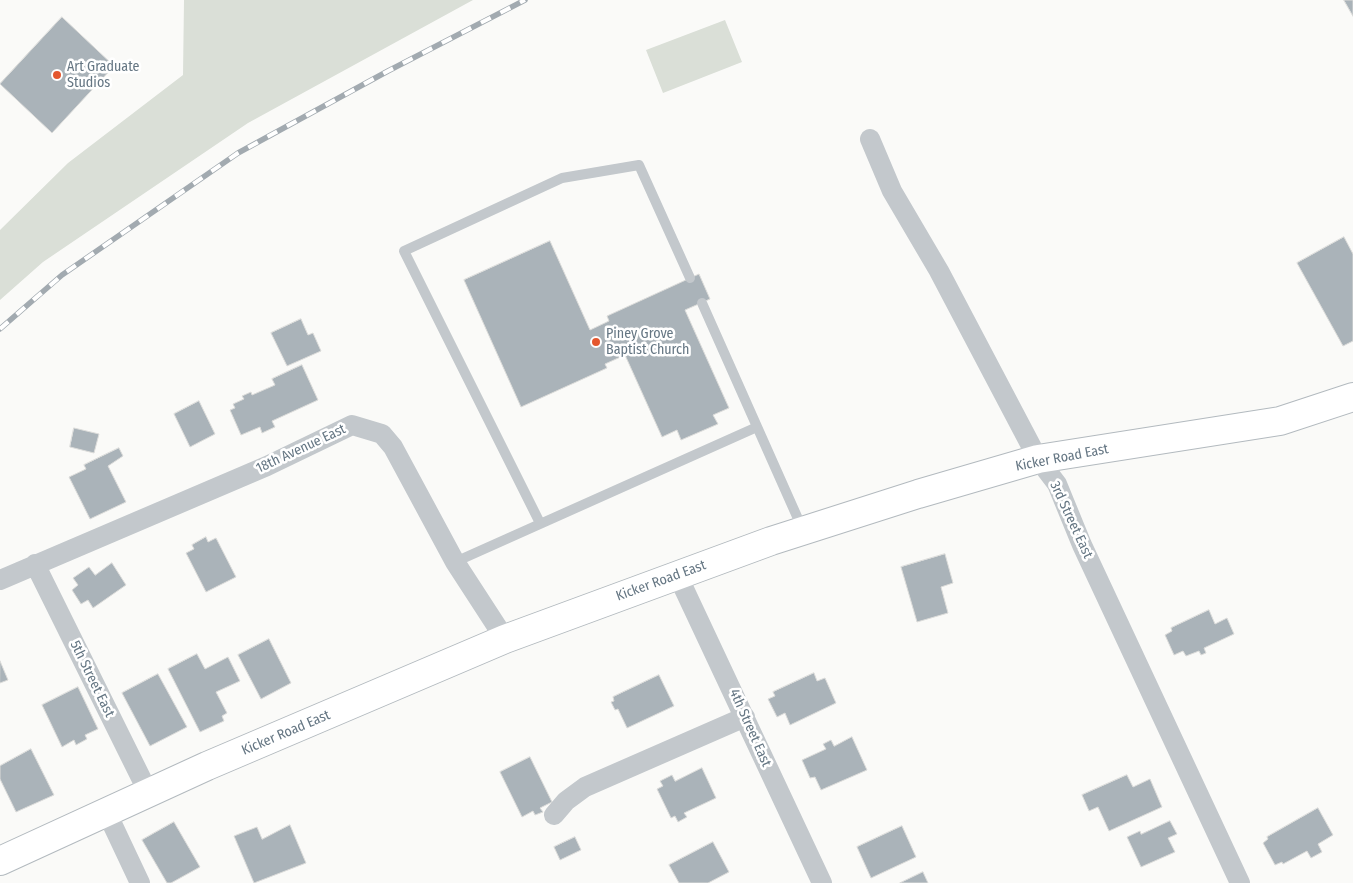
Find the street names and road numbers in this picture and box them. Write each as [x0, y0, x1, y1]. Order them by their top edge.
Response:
street label: 18th Avenue East [254, 421, 348, 477]
street label: Kicker Road East [1014, 441, 1110, 475]
street label: 3rd Street East [1046, 479, 1096, 561]
street label: Kicker Road East [614, 557, 708, 605]
street label: 5th Street East [66, 638, 118, 720]
street label: 4th Street East [725, 686, 775, 770]
street label: Kicker Road East [239, 707, 333, 759]

